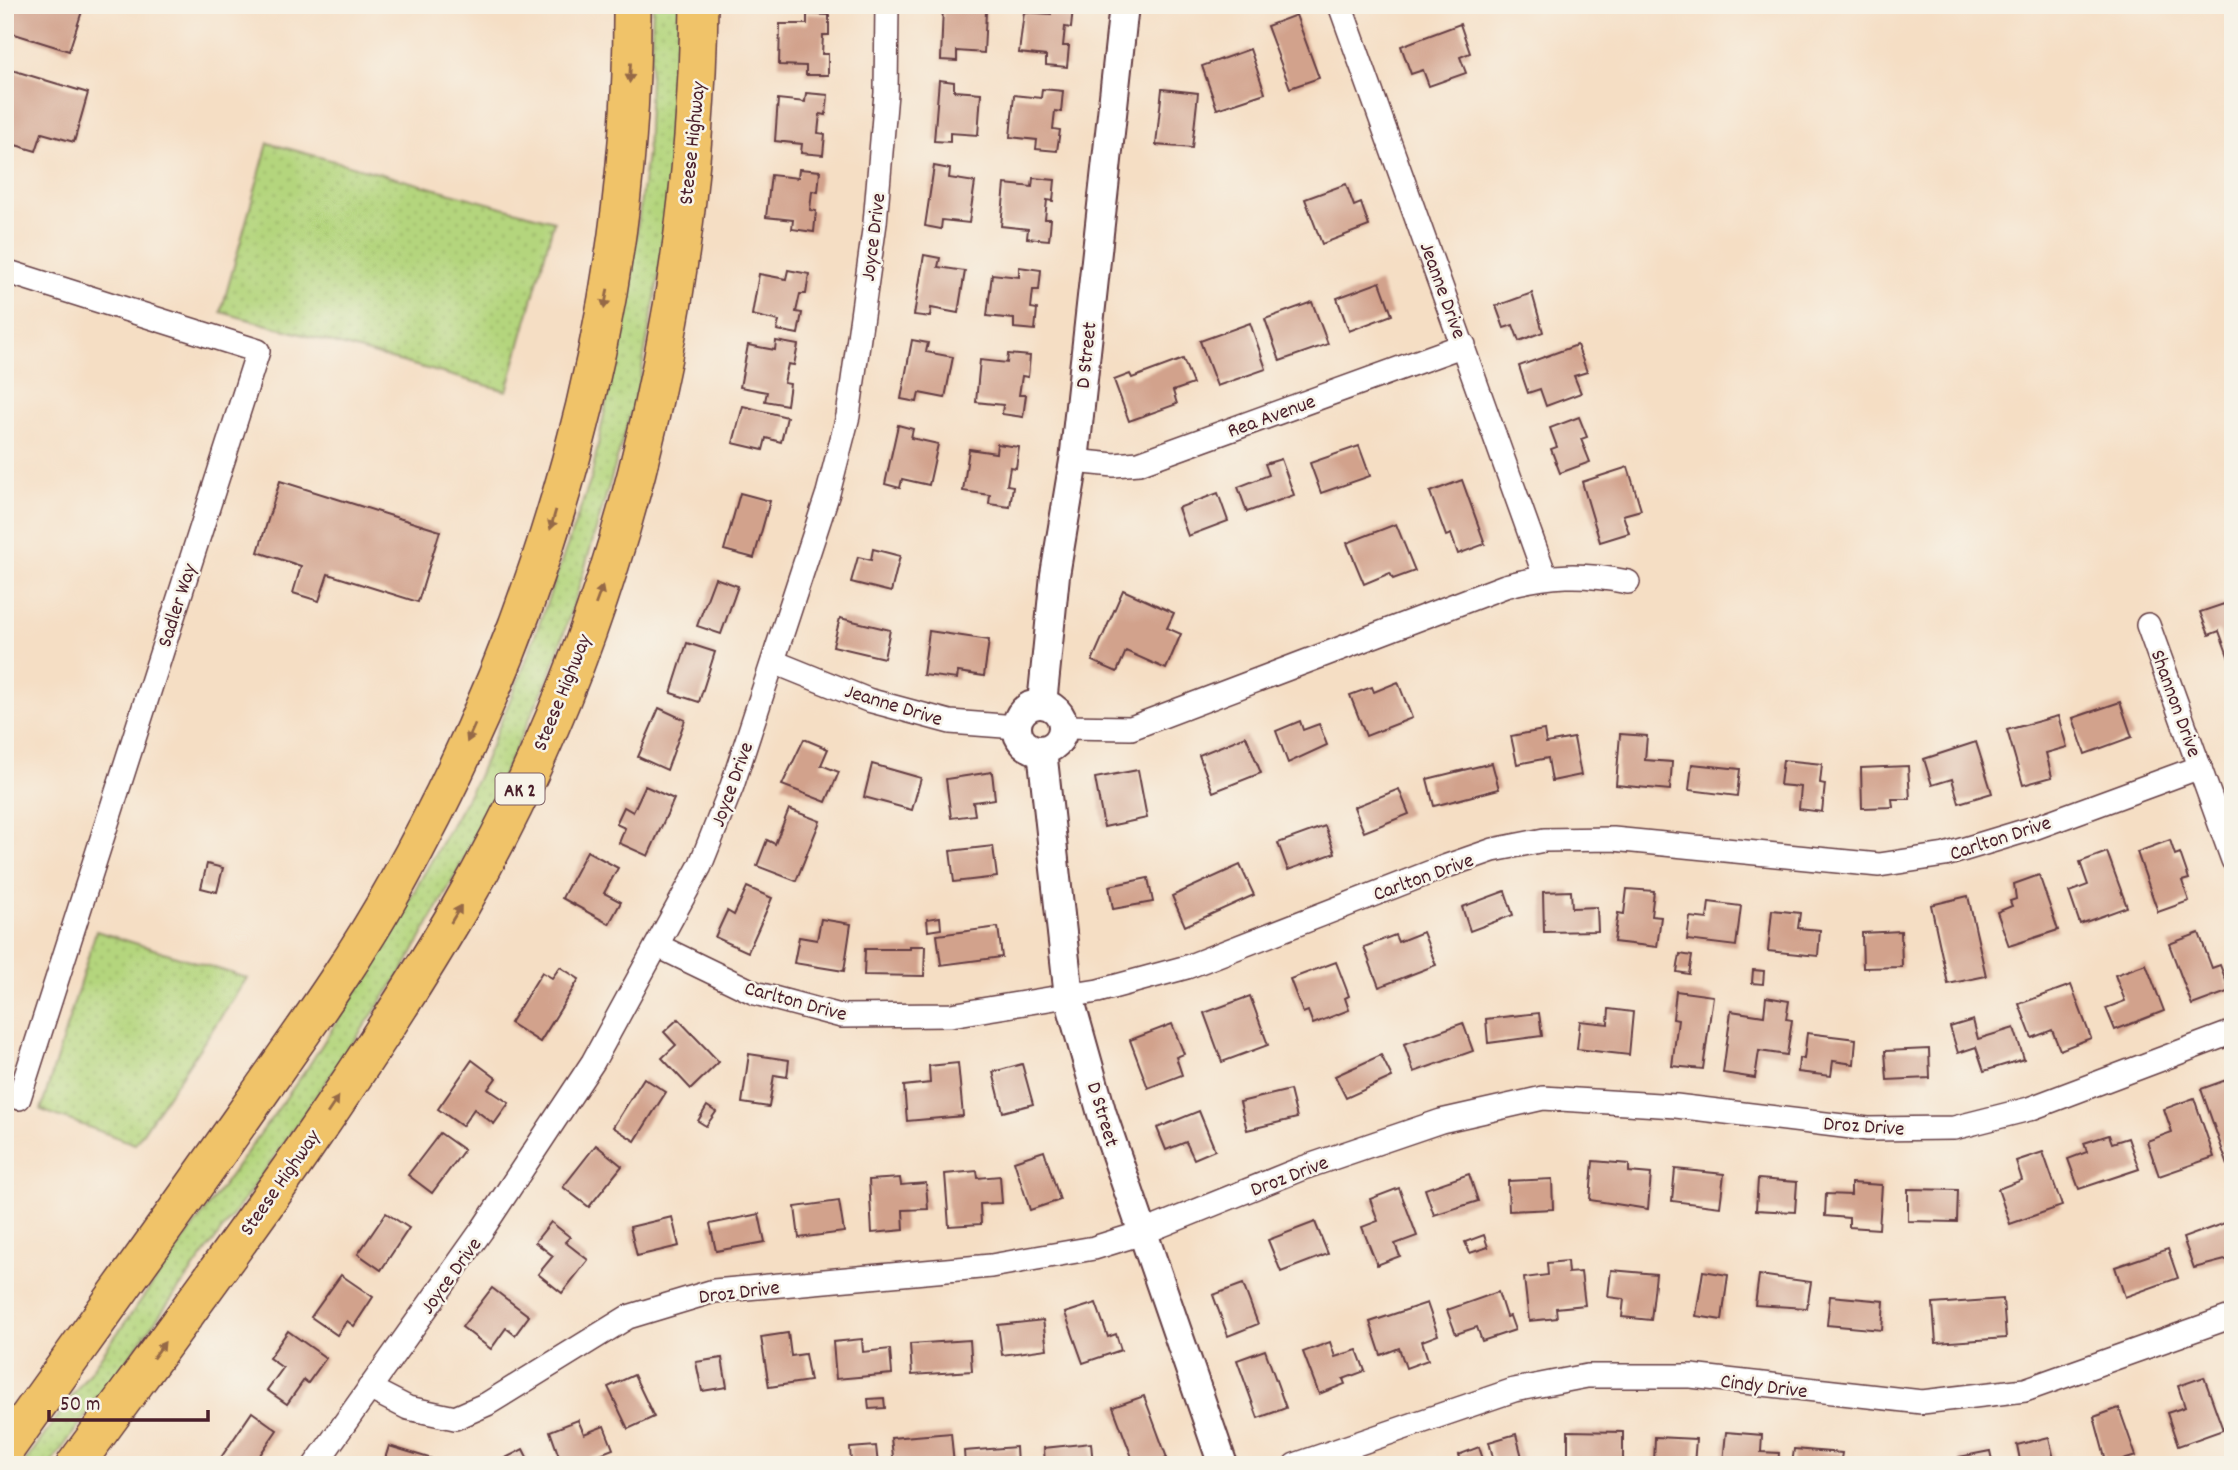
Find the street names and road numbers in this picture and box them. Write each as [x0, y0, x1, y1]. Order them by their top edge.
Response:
street label: Steese Highway [673, 80, 715, 206]
street label: Joyce Drive [855, 192, 895, 283]
street label: Jeanne Drive [1410, 239, 1472, 343]
street label: D Street [1070, 320, 1106, 390]
street label: Rea Avenue [1224, 388, 1320, 448]
street label: Sadler Way [151, 560, 207, 652]
street label: Steese Highway [527, 630, 601, 756]
street label: Shannon Drive [2141, 646, 2208, 762]
street label: Jeanne Drive [841, 678, 946, 736]
street label: Joyce Drive [705, 738, 763, 832]
road number: AK 2 [496, 774, 544, 804]
street label: Carlton Drive [1946, 809, 2056, 870]
street label: Carlton Drive [1370, 847, 1479, 911]
street label: Carlton Drive [741, 975, 850, 1031]
street label: D Street [1077, 1079, 1125, 1151]
street label: Droz Drive [1822, 1110, 1905, 1146]
street label: Steese Highway [234, 1124, 329, 1243]
street label: Droz Drive [1247, 1149, 1333, 1206]
street label: Joyce Drive [414, 1232, 491, 1321]
street label: Droz Drive [697, 1274, 782, 1314]
street label: Cindy Drive [1718, 1368, 1809, 1408]

